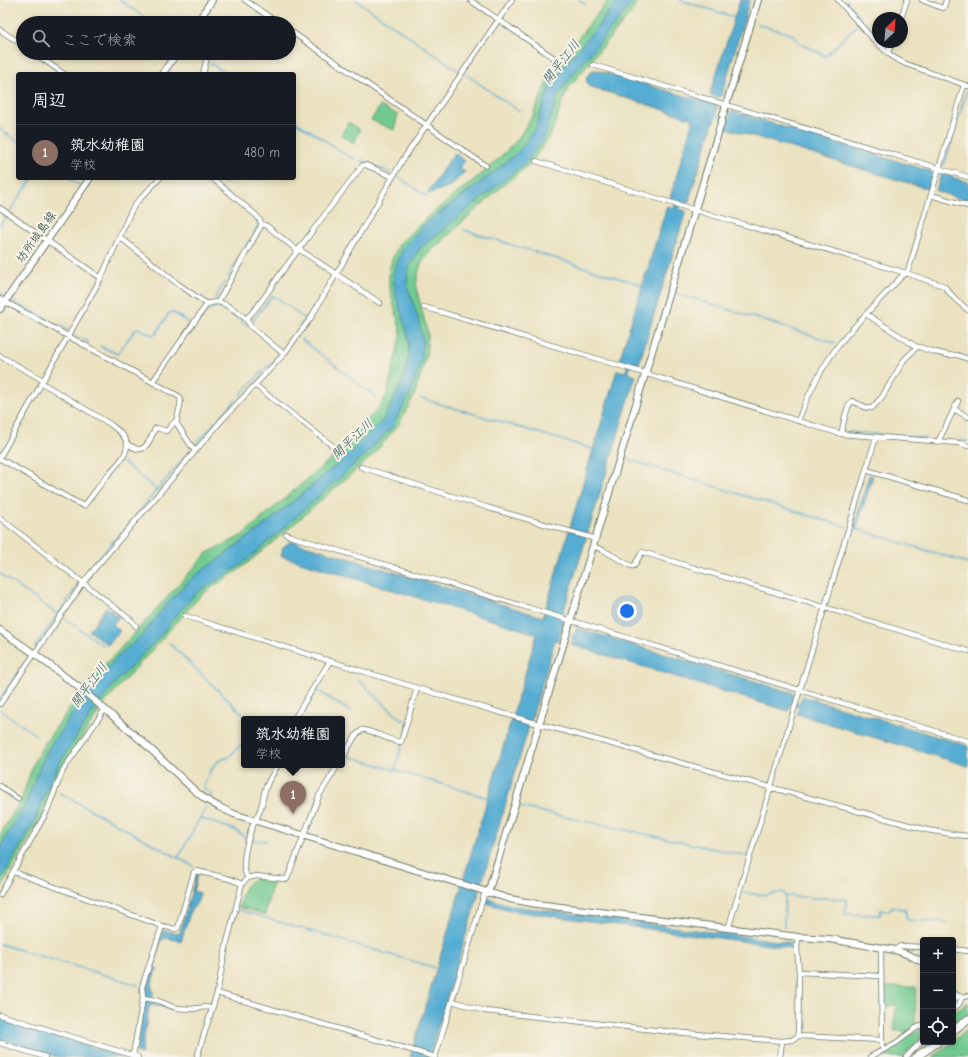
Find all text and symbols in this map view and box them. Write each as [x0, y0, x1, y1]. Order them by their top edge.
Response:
north arrow [872, 12, 908, 48]
search box [16, 16, 296, 60]
icon: search [30, 27, 52, 49]
text: ここで検索 [62, 31, 137, 49]
water label: 開平江川 [539, 37, 583, 87]
text: 周辺 [32, 91, 66, 110]
text: 筑水幼稚園 [70, 136, 145, 154]
text: 1 [42, 145, 48, 160]
text: 480 m [244, 145, 280, 160]
text: 学校 [70, 157, 96, 172]
street label: 坊所城島線 [13, 208, 59, 266]
water label: 開平江川 [328, 416, 376, 462]
your location [617, 601, 637, 621]
water label: 開平江川 [67, 660, 111, 710]
popup [241, 716, 345, 768]
text: 筑水幼稚園 [255, 725, 331, 743]
text: 学校 [255, 746, 282, 761]
pin: 1 [280, 781, 306, 814]
map controls [920, 937, 956, 1045]
button: + [920, 937, 956, 973]
button: − [920, 973, 956, 1009]
button: locate [920, 1009, 956, 1045]

